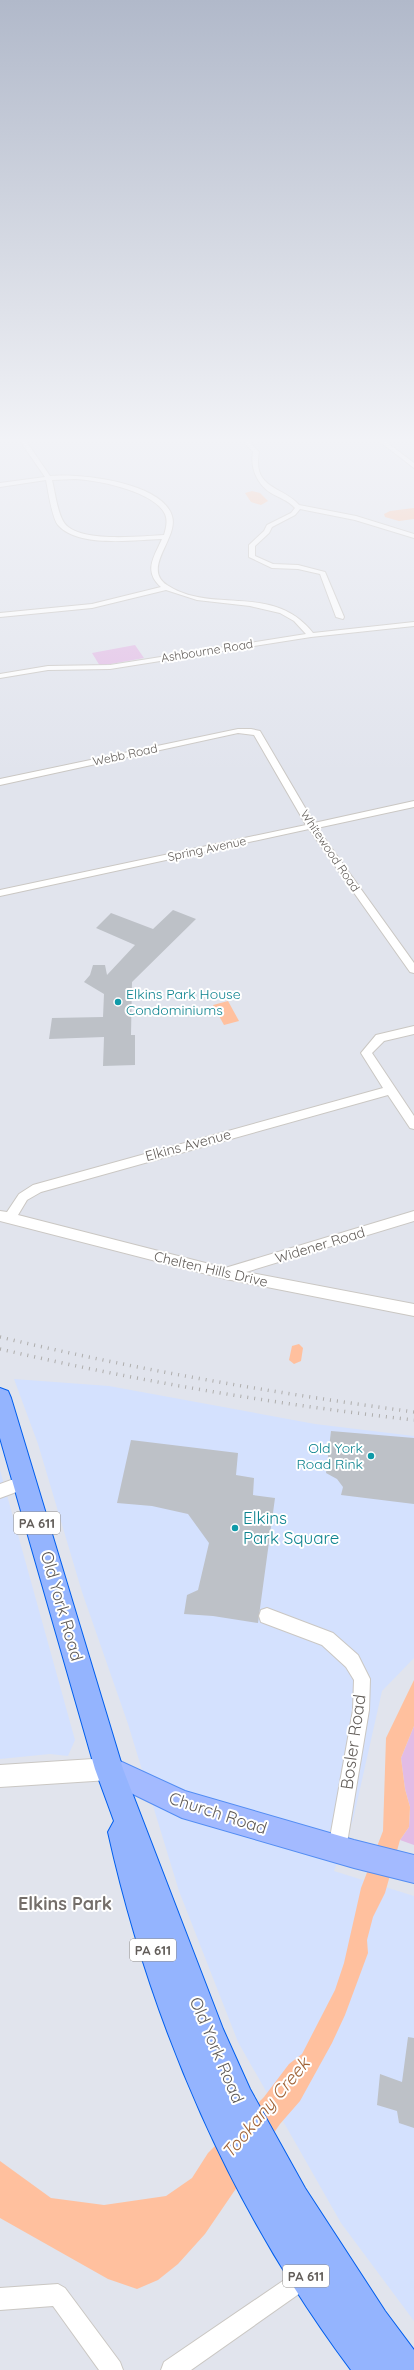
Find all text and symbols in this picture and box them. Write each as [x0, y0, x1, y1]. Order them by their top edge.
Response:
street label: Ashbourne Road [160, 636, 254, 665]
street label: Webb Road [91, 740, 159, 769]
street label: Whitewood Road [297, 807, 363, 895]
street label: Spring Avenue [166, 833, 248, 864]
place label: Elkins Park House Condominiums [126, 985, 241, 1019]
marker: Elkins Park House Condominiums [113, 997, 123, 1007]
street label: Elkins Avenue [143, 1125, 233, 1165]
street label: Widener Road [273, 1223, 367, 1267]
street label: Chelten Hills Drive [152, 1247, 270, 1291]
place label: Old York Road Rink [296, 1439, 363, 1473]
marker: Old York Road Rink [366, 1451, 376, 1461]
place label: Elkins Park Square [243, 1507, 339, 1548]
road number: PA 611 [14, 1512, 60, 1534]
marker: Elkins Park Square [230, 1523, 240, 1533]
street label: Old York Road [37, 1549, 88, 1663]
street label: Bosler Road [335, 1693, 370, 1791]
street label: Church Road [166, 1787, 270, 1838]
district label: Elkins Park [18, 1892, 112, 1915]
road number: PA 611 [130, 1939, 176, 1961]
street label: Old York Road [186, 1994, 249, 2106]
water label: Tookany Creek [217, 2052, 315, 2163]
road number: PA 611 [283, 2265, 329, 2287]

